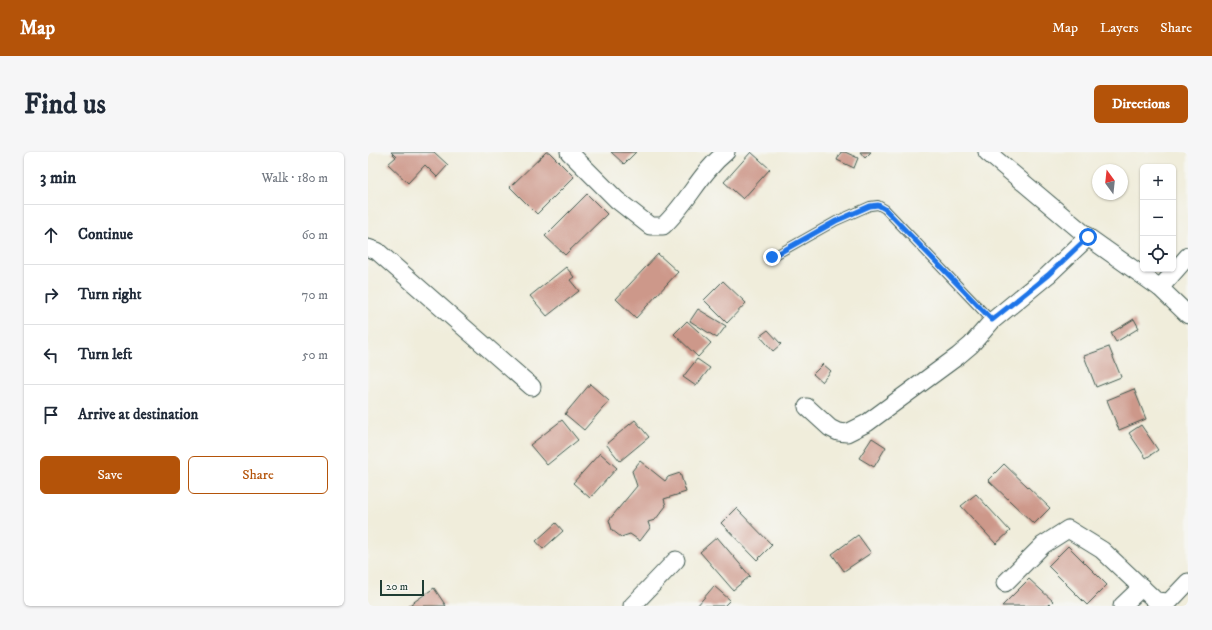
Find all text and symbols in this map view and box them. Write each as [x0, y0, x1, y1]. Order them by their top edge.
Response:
text: Map [20, 17, 55, 40]
text: Map [1052, 19, 1078, 37]
text: Layers [1100, 19, 1138, 37]
text: Share [1160, 19, 1192, 37]
button: Directions [1094, 85, 1188, 123]
text: Find us [24, 87, 106, 122]
north arrow [1092, 164, 1128, 200]
map controls [1140, 164, 1176, 272]
button: + [1140, 164, 1176, 200]
text: 3 min [40, 167, 76, 189]
text: Walk · 180 m [261, 170, 328, 186]
button: − [1140, 200, 1176, 236]
icon: ahead [40, 224, 62, 246]
text: Continue [78, 225, 133, 244]
text: 60 m [302, 227, 328, 243]
route start [1079, 228, 1097, 246]
button: locate [1140, 236, 1176, 272]
route end [763, 248, 781, 266]
icon: right [40, 284, 62, 306]
text: Turn right [78, 285, 141, 304]
text: 70 m [302, 287, 328, 303]
icon: left [40, 344, 62, 366]
text: Turn left [78, 345, 132, 364]
text: 50 m [302, 347, 328, 363]
icon: arrive [40, 404, 62, 426]
text: Arrive at destination [78, 405, 198, 424]
button: Save [40, 456, 180, 494]
button: Share [188, 456, 328, 494]
scale bar [380, 578, 424, 597]
text: 20 m [386, 580, 408, 594]

